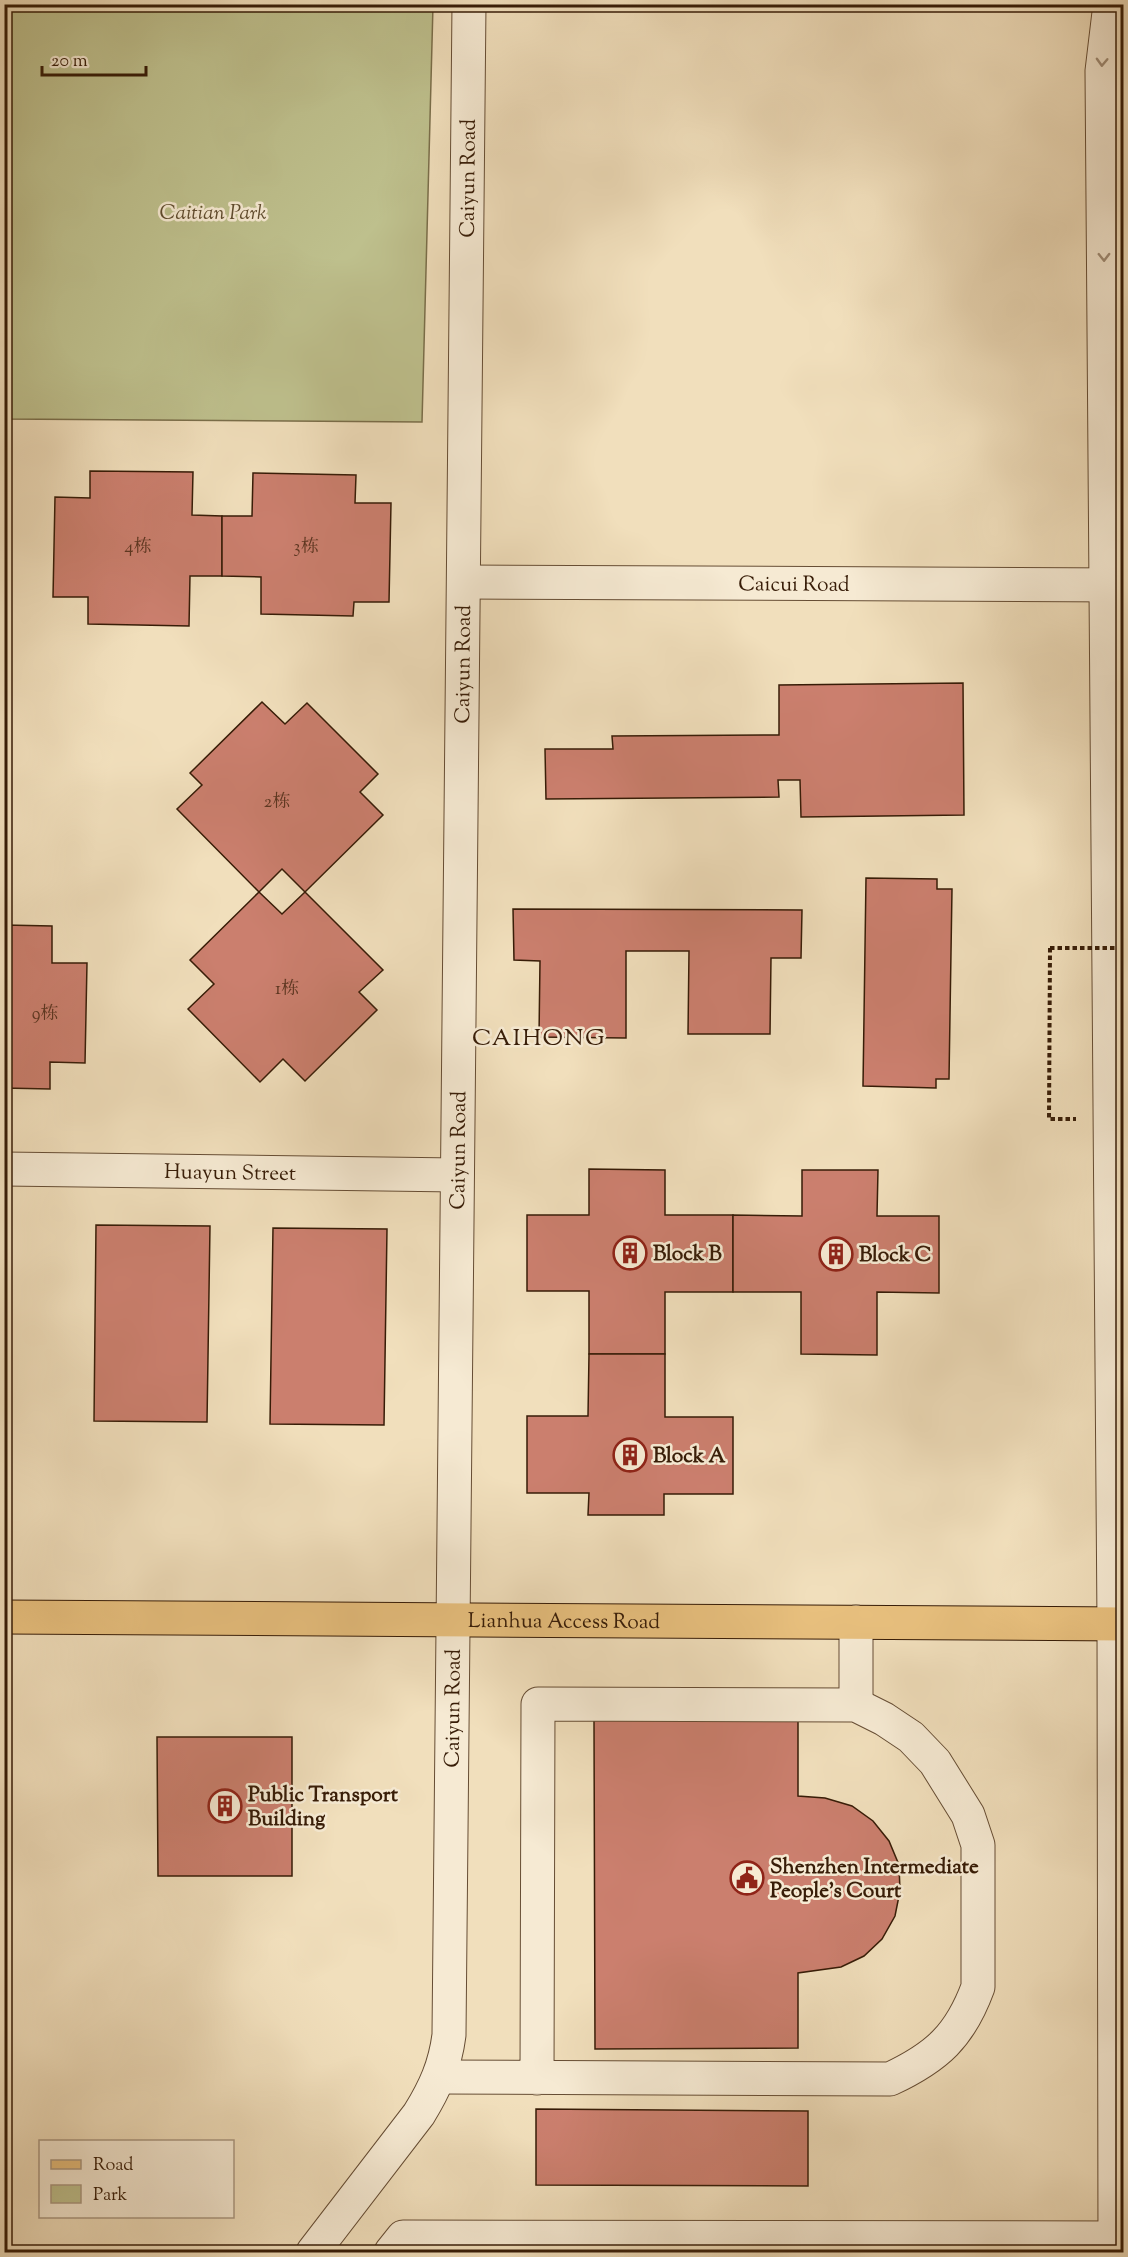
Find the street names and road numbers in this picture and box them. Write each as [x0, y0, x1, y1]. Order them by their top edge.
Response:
street label: Caiyun Road [454, 119, 485, 238]
street label: Caicui Road [738, 570, 850, 601]
street label: Caiyun Road [449, 605, 480, 724]
street label: Caiyun Road [444, 1091, 475, 1210]
street label: Huayun Street [164, 1158, 296, 1190]
street label: Lianhua Access Road [468, 1607, 660, 1638]
street label: Caiyun Road [439, 1649, 470, 1768]

